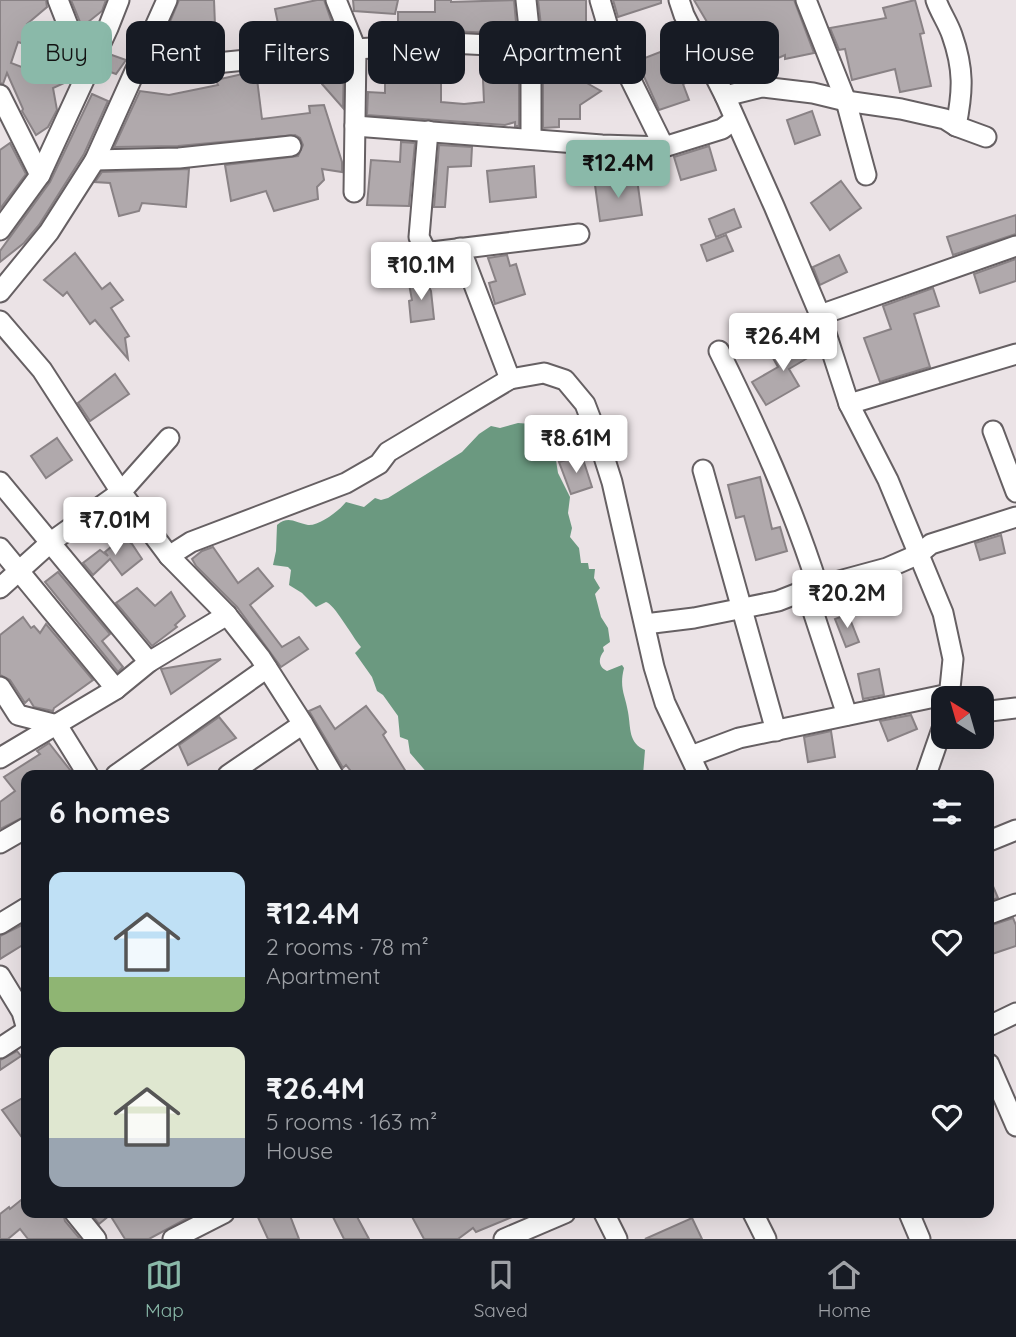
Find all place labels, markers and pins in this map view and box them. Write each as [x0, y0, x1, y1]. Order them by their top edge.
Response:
pin: ₹12.4M [561, 140, 675, 200]
pin: ₹10.1M [364, 243, 478, 302]
pin: ₹26.4M [726, 314, 840, 373]
pin: ₹8.61M [519, 416, 633, 475]
pin: ₹7.01M [58, 498, 172, 557]
pin: ₹20.2M [790, 570, 904, 630]

